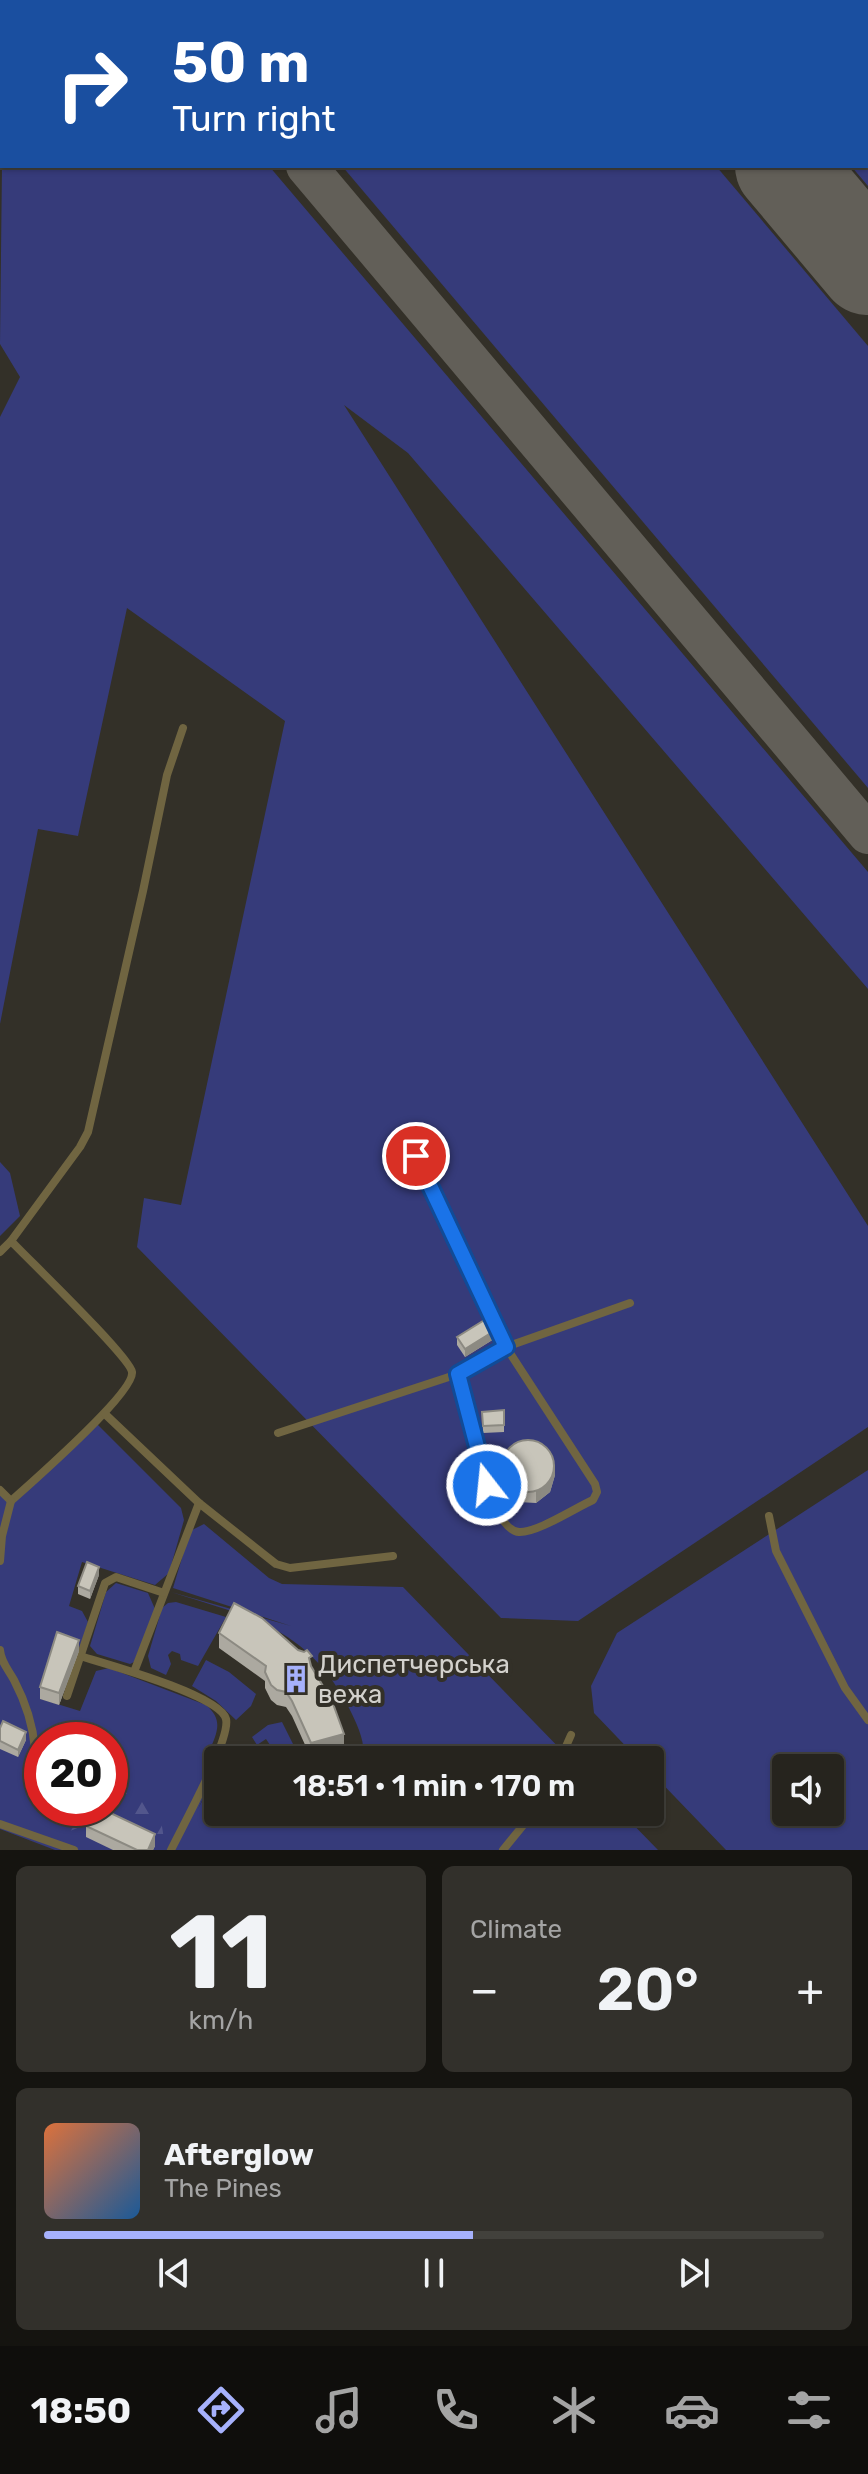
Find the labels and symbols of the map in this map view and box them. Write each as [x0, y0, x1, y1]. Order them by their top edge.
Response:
pin [382, 1122, 450, 1190]
position arrow [445, 1443, 529, 1527]
place label: Диспетчерська вежа [318, 1649, 510, 1710]
building icon: Диспетчерська вежа [281, 1664, 311, 1694]
speed limit sign: 20 [24, 1722, 128, 1826]

